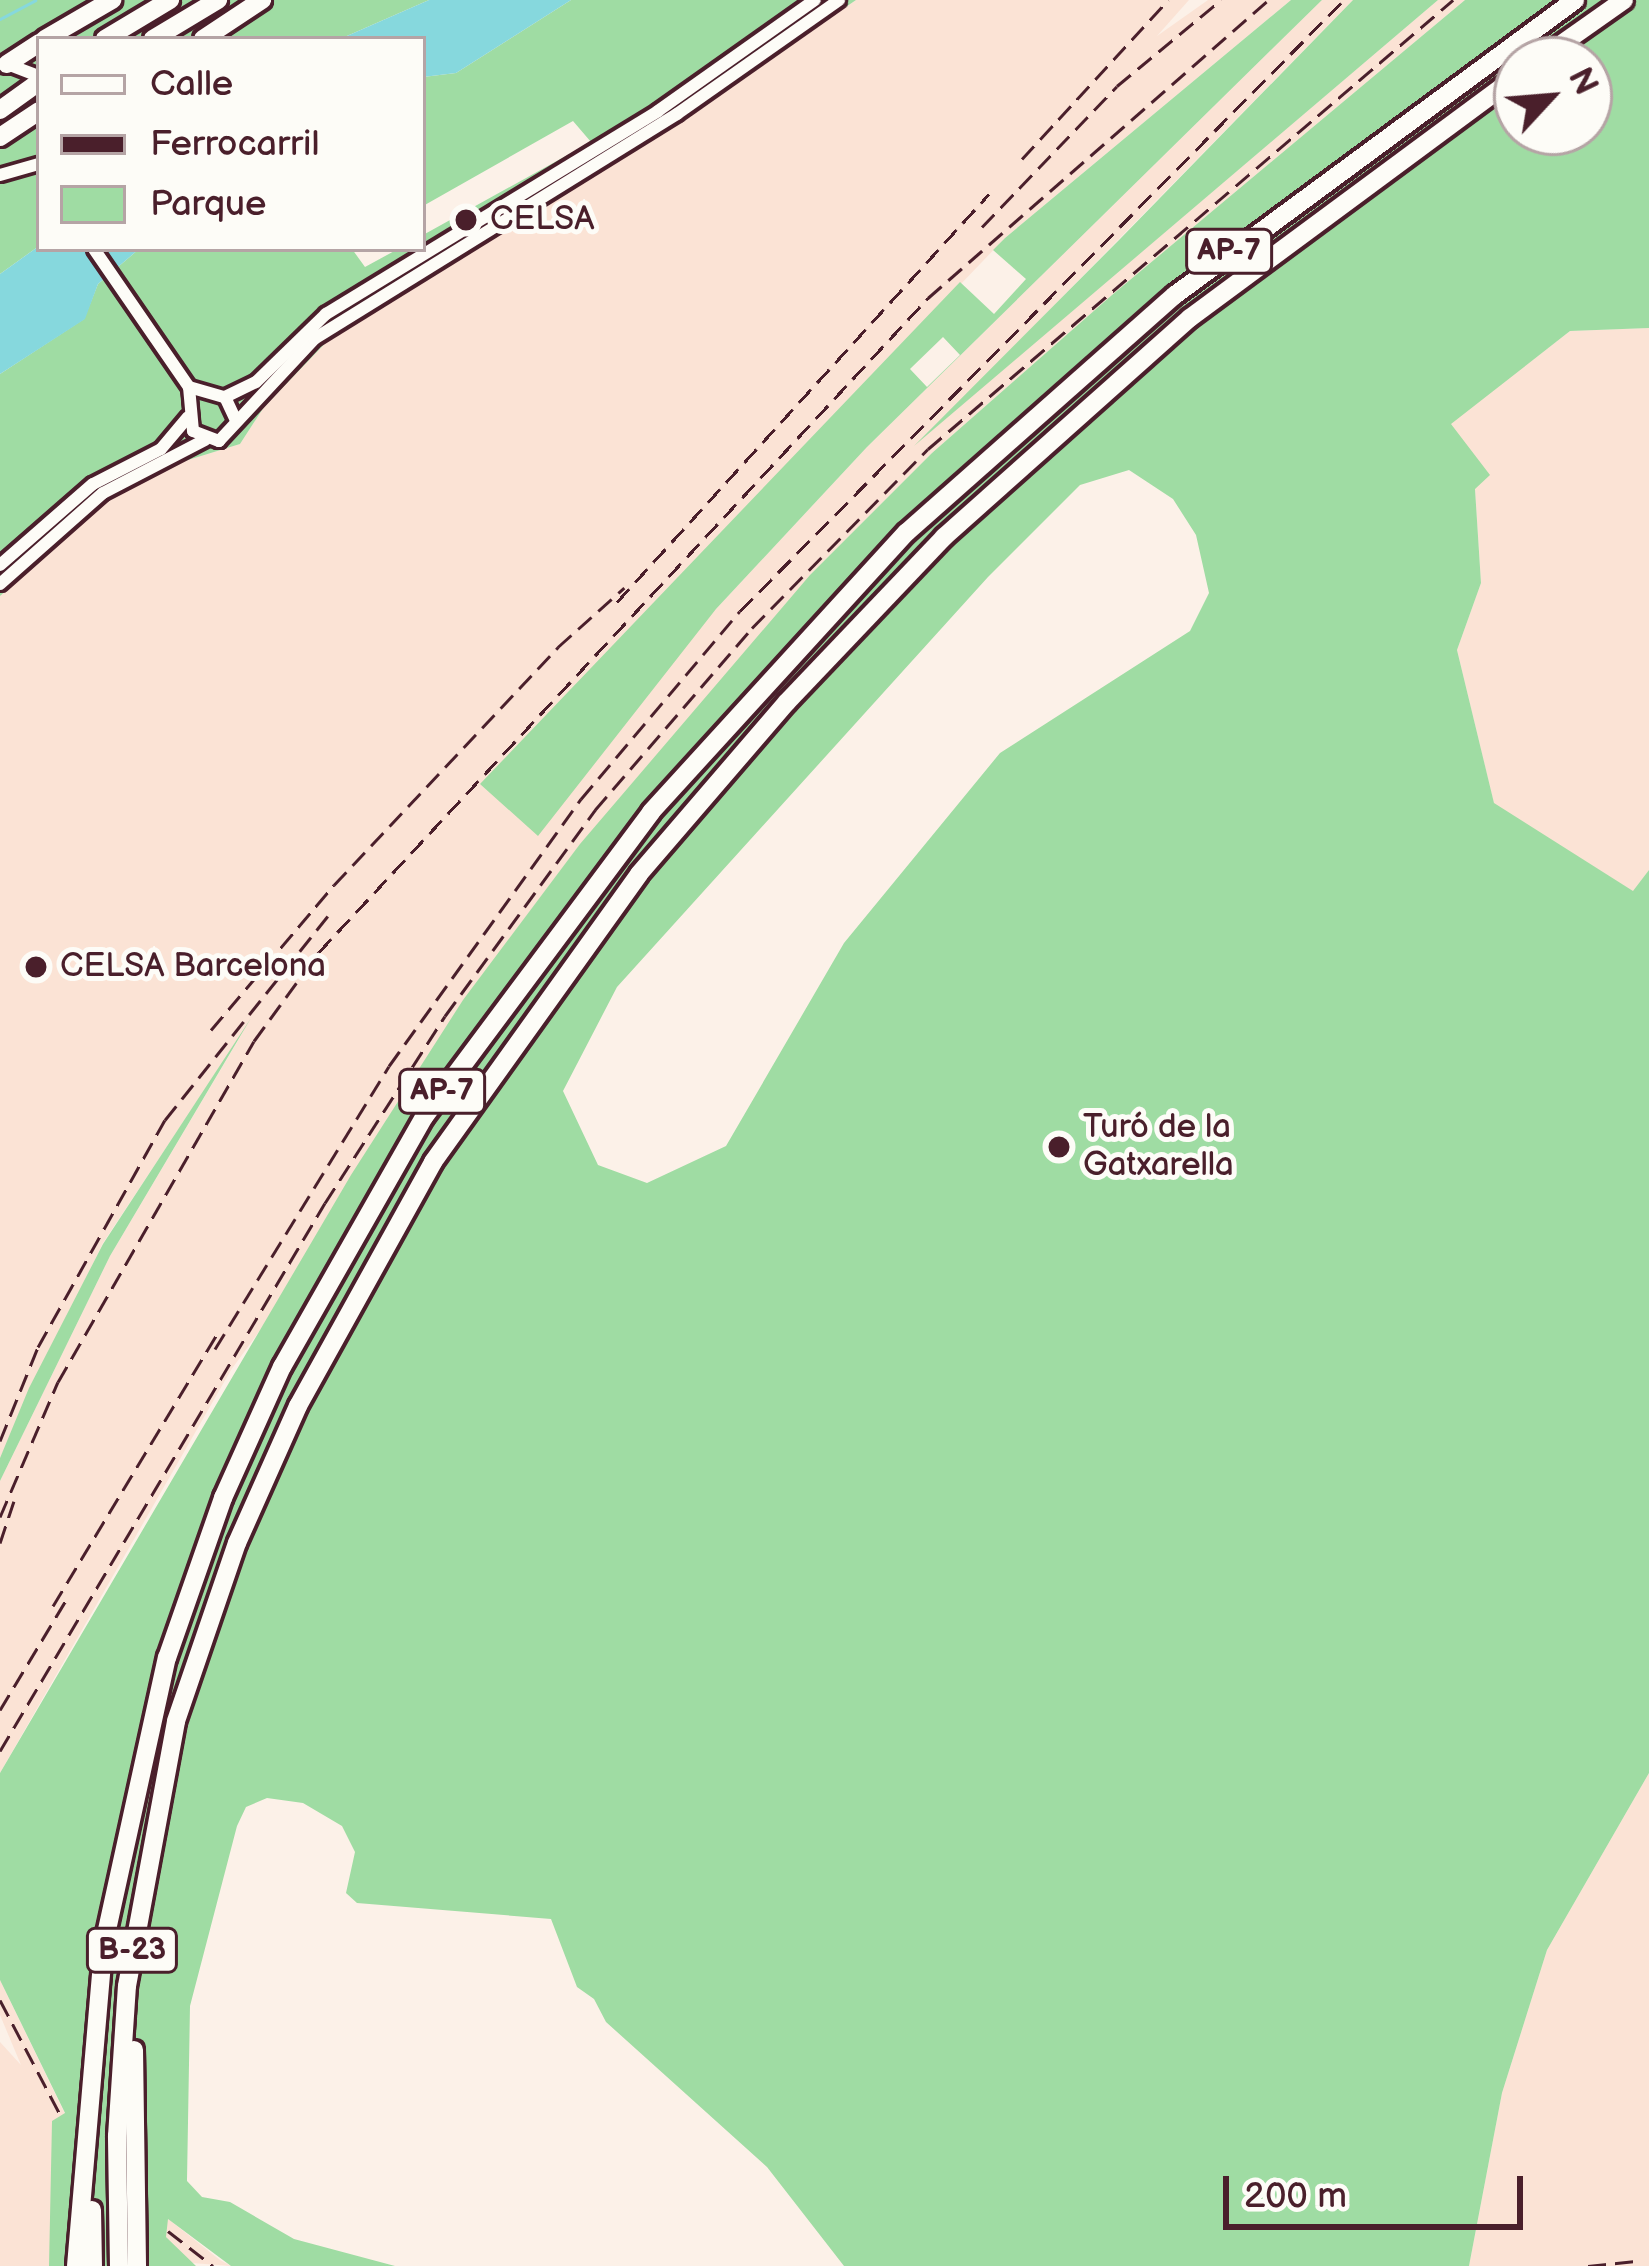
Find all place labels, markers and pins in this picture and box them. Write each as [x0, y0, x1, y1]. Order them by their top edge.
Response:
place label: CELSA [490, 200, 594, 240]
marker: CELSA [453, 207, 479, 233]
place label: CELSA Barcelona [60, 947, 326, 987]
marker: CELSA Barcelona [23, 954, 49, 980]
place label: Turó de la Gatxarella [1083, 1108, 1234, 1186]
marker: Turó de la Gatxarella [1046, 1134, 1072, 1160]

